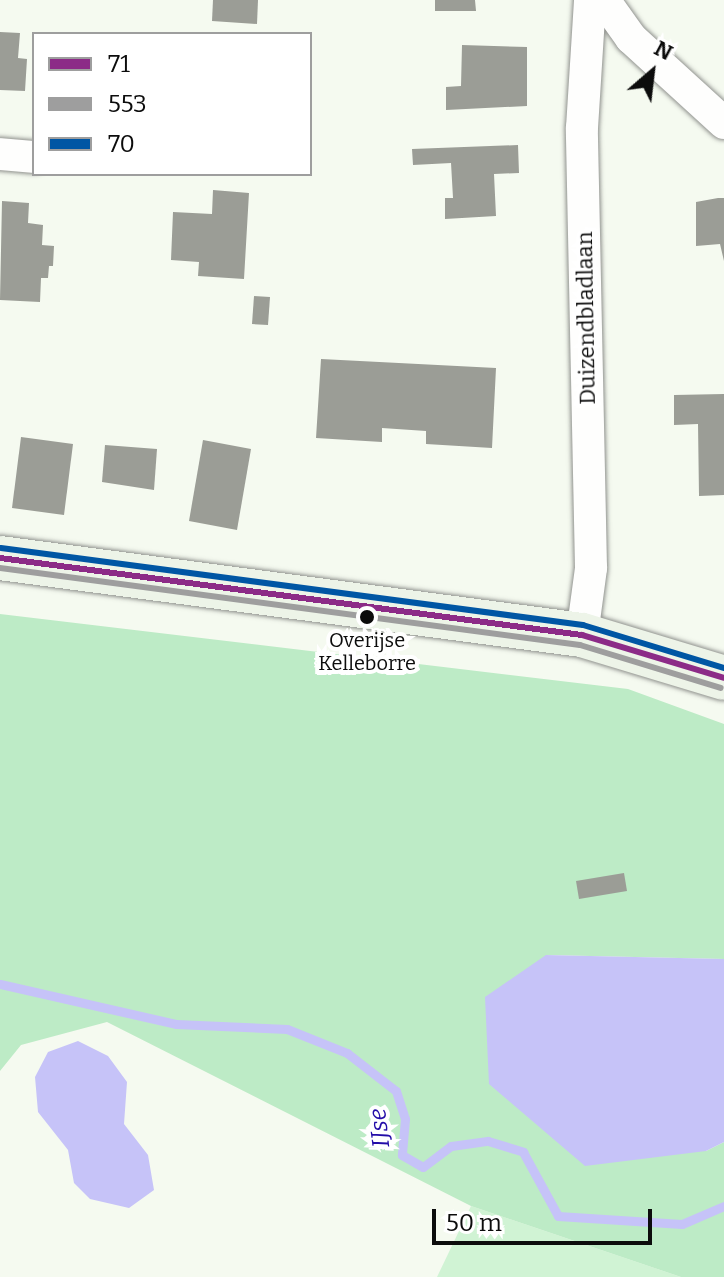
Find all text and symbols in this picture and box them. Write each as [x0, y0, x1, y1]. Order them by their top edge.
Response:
legend [32, 32, 312, 176]
north arrow [612, 32, 692, 112]
text: N [650, 34, 677, 66]
text: 71 [108, 50, 130, 78]
text: 553 [108, 90, 147, 118]
text: 70 [108, 130, 135, 158]
street label: Duizendbladlaan [571, 231, 601, 405]
marker: Overijse Kelleborre [359, 609, 375, 625]
place label: Overijse Kelleborre [318, 628, 416, 675]
water label: IJse [364, 1107, 396, 1149]
scale bar [436, 1193, 656, 1243]
text: 50 m [446, 1209, 502, 1237]

